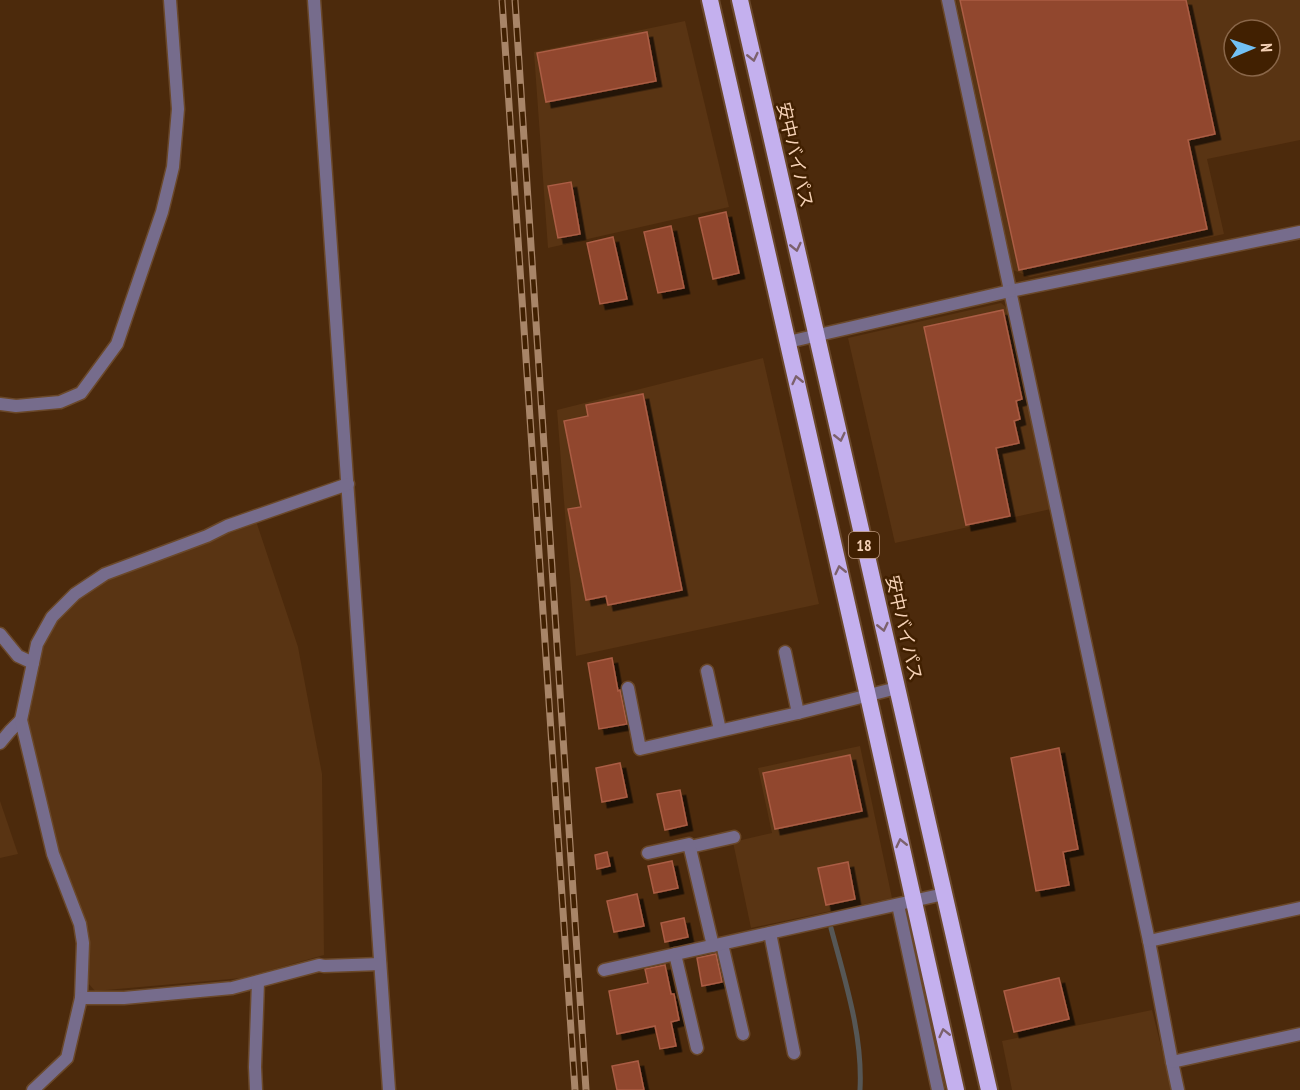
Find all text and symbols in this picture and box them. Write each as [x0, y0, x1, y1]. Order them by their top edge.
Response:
north arrow [1222, 18, 1282, 78]
text: N [1257, 43, 1277, 52]
one-way arrow [746, 52, 759, 62]
street label: 安中バイパス [772, 100, 819, 210]
one-way arrow [789, 242, 802, 252]
one-way arrow [791, 375, 804, 385]
one-way arrow [832, 432, 845, 442]
road number: 18 [849, 532, 879, 558]
one-way arrow [834, 566, 847, 576]
street label: 安中バイパス [881, 573, 928, 683]
one-way arrow [876, 622, 889, 632]
one-way arrow [895, 838, 908, 848]
one-way arrow [938, 1028, 951, 1038]

